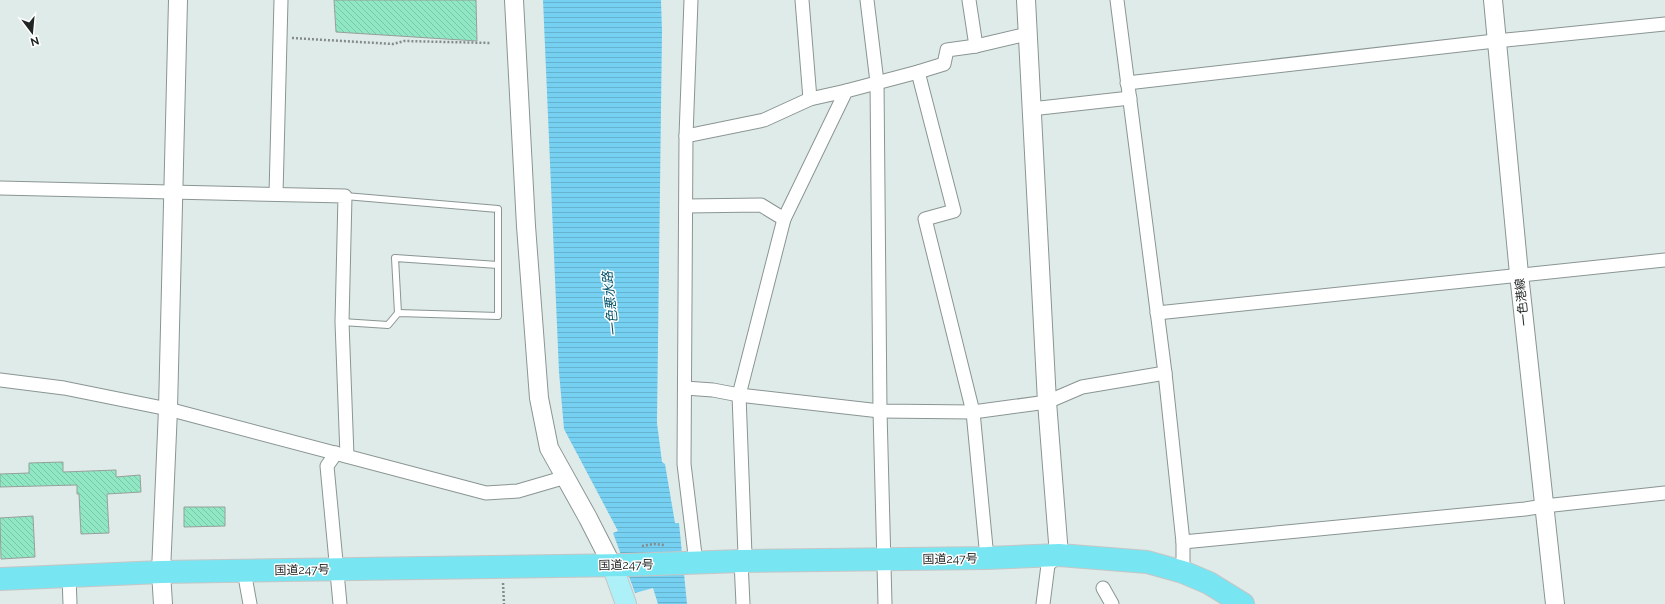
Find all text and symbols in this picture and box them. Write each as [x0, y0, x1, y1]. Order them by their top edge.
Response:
north arrow [12, 12, 52, 52]
text: N [29, 34, 40, 49]
water label: 一色悪水路 [600, 270, 621, 337]
street label: 一色港線 [1513, 277, 1531, 327]
street label: 国道247号 [922, 552, 978, 566]
street label: 国道247号 [598, 558, 654, 572]
street label: 国道247号 [274, 563, 330, 577]

